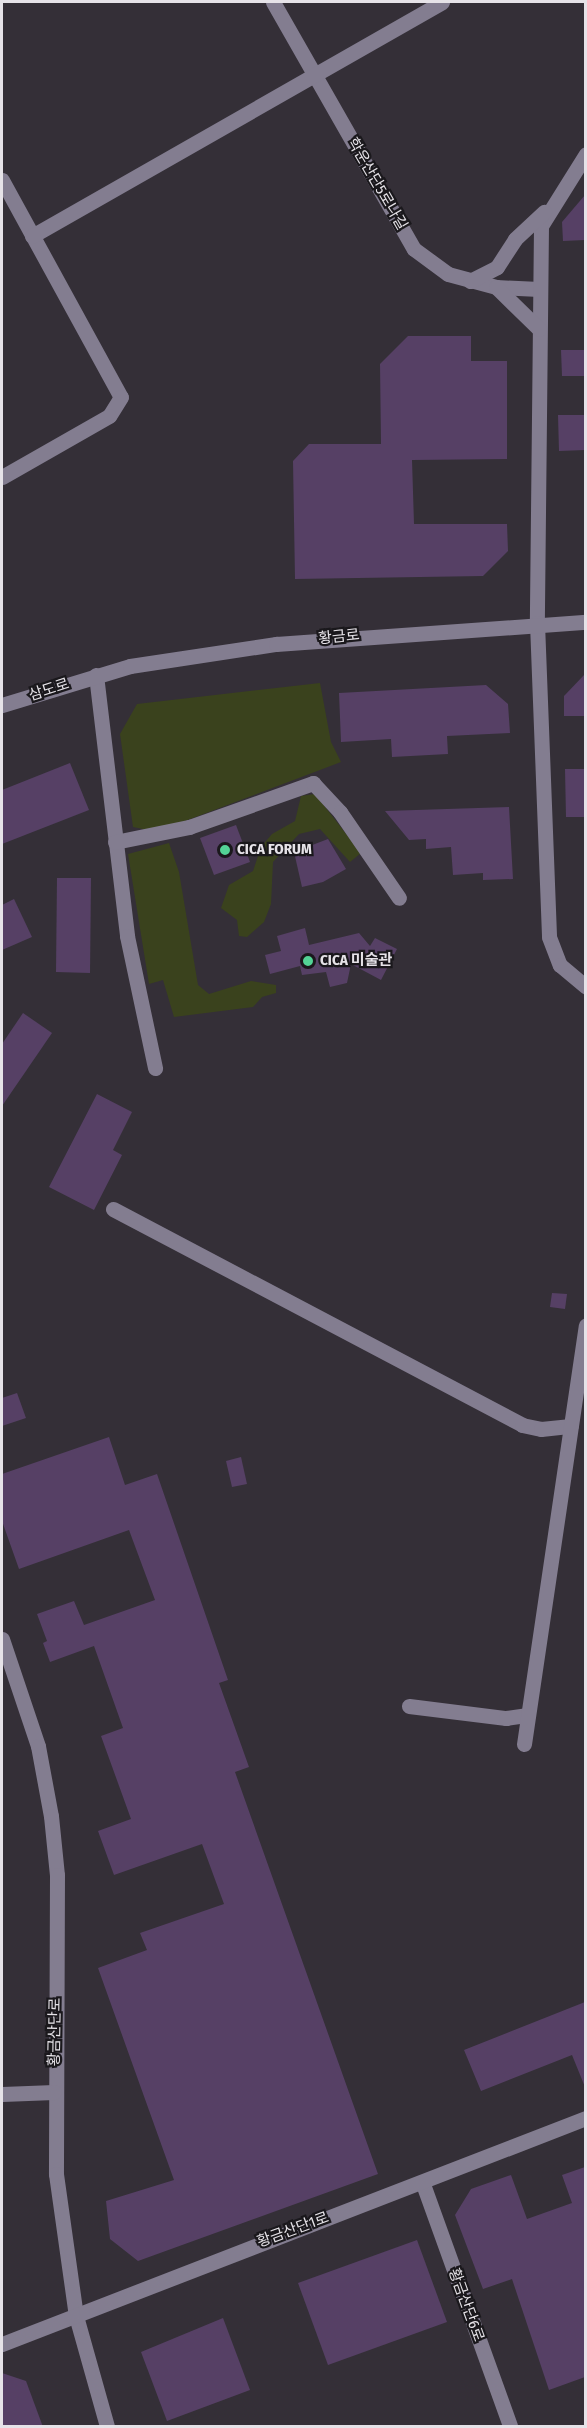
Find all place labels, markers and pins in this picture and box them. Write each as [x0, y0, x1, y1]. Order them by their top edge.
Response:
place label: CICA FORUM [237, 841, 312, 859]
marker: CICA FORUM [218, 843, 232, 857]
place label: CICA 미술관 [320, 952, 392, 970]
marker: CICA 미술관 [301, 954, 315, 968]

